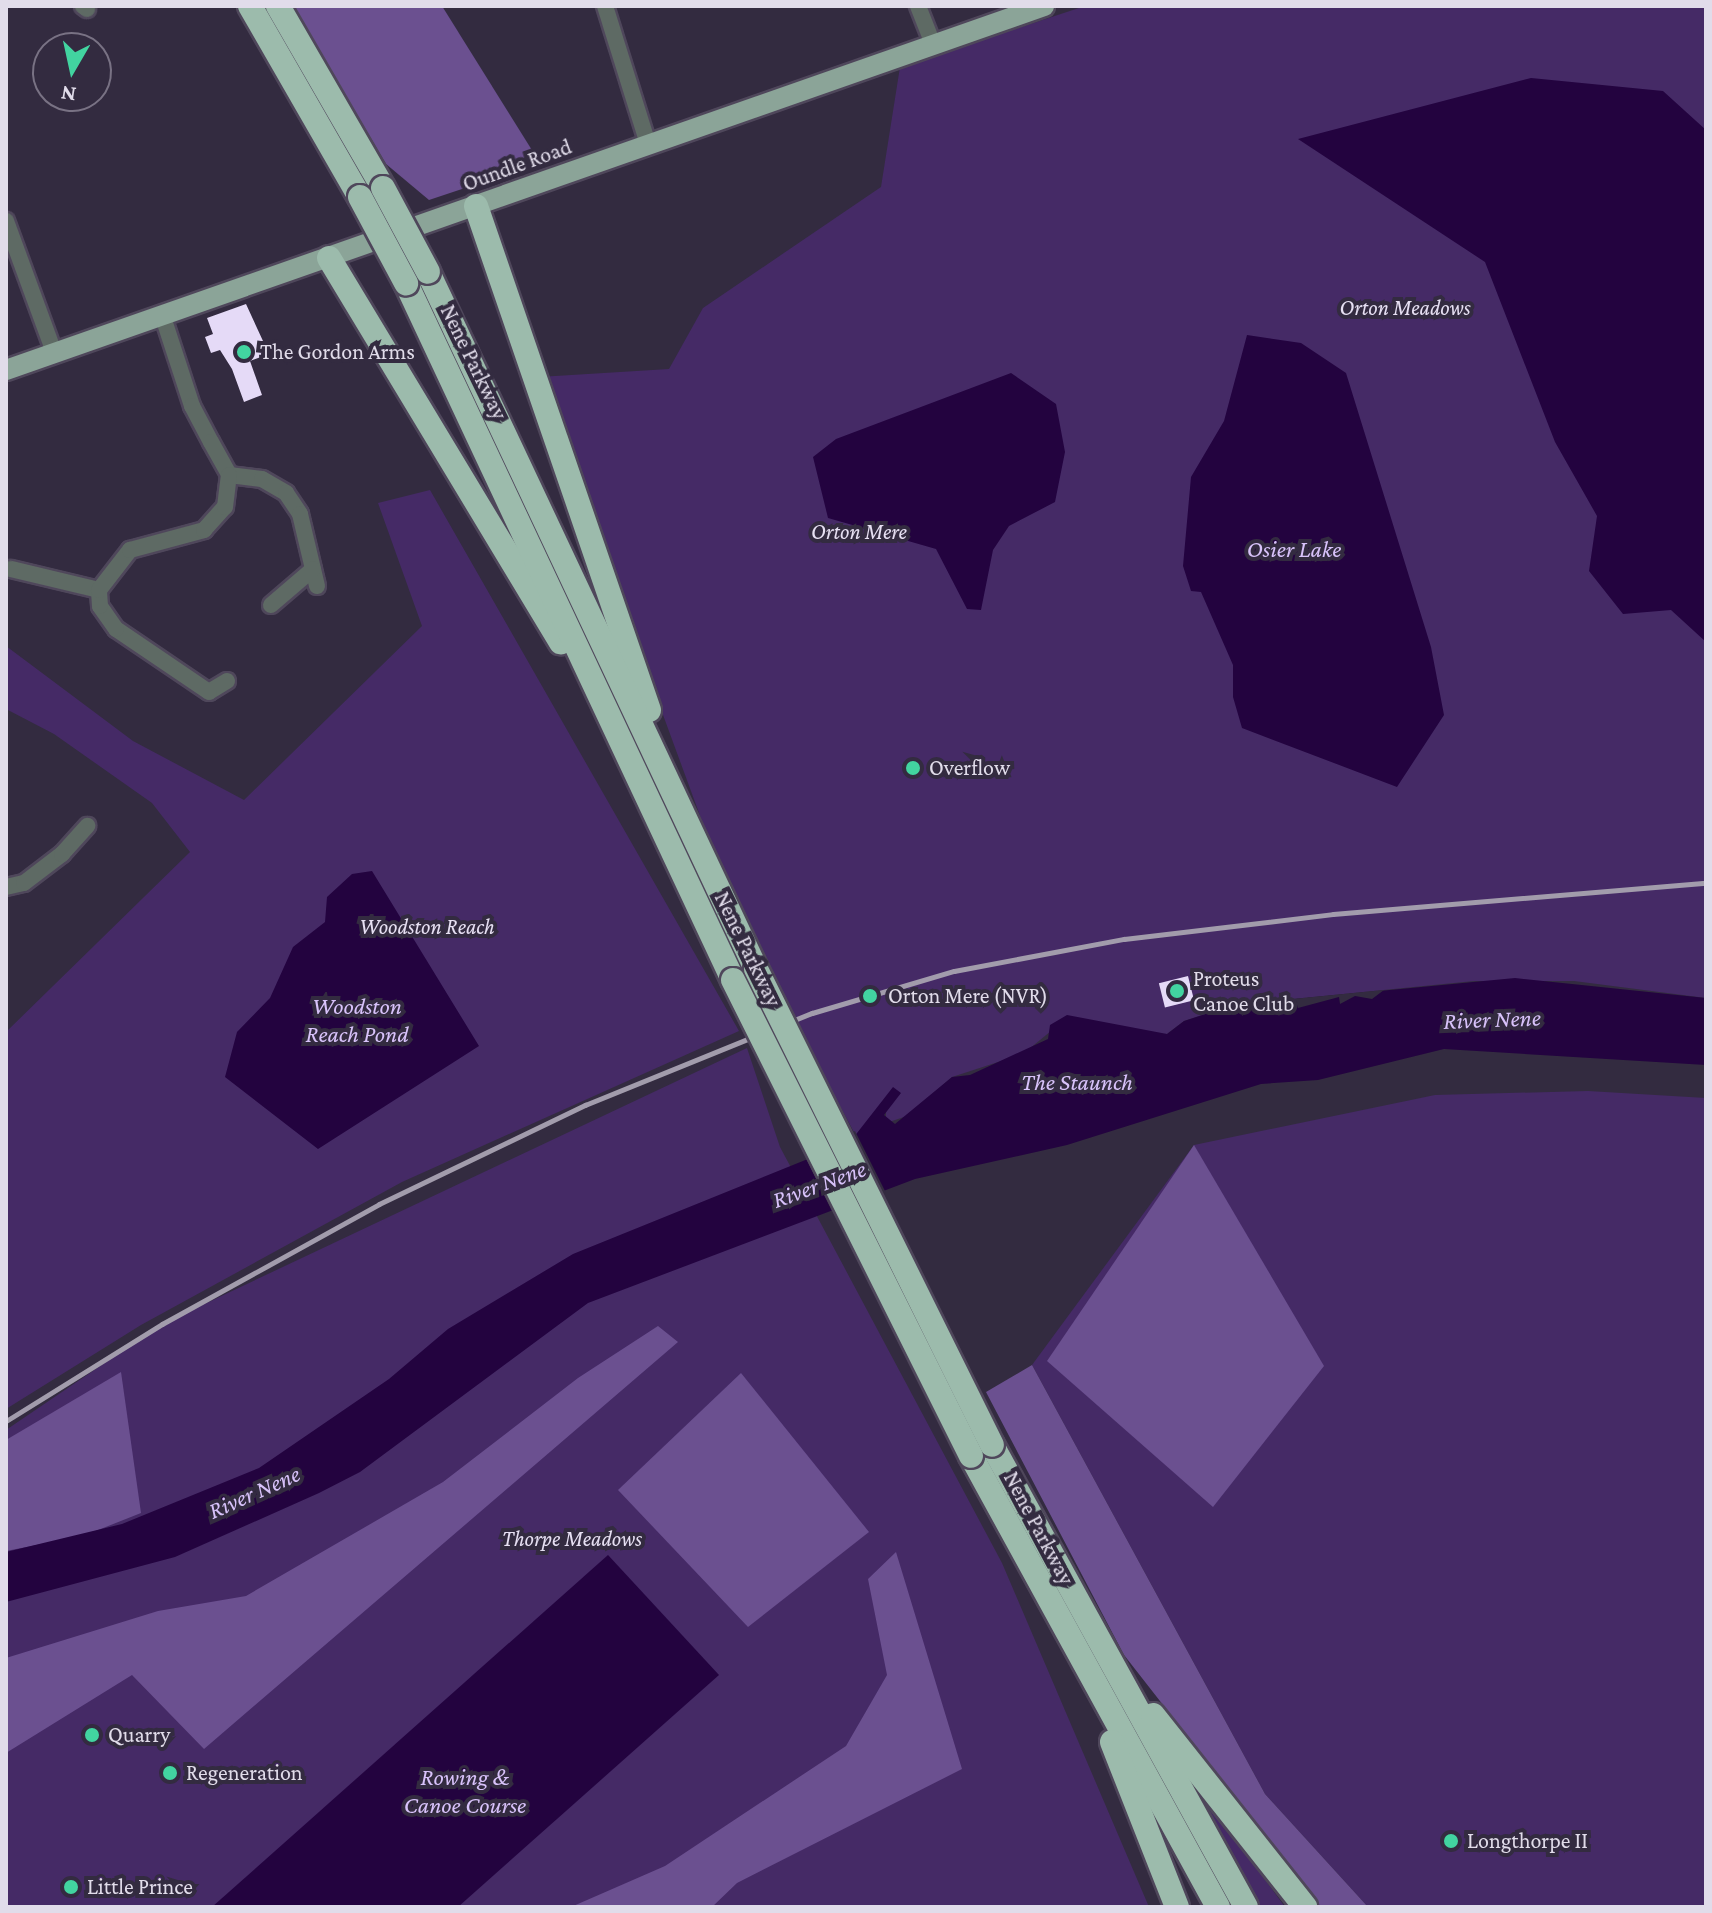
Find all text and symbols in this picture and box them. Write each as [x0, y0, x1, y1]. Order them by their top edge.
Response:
north arrow [32, 32, 112, 112]
text: N [59, 81, 78, 108]
street label: Oundle Road [459, 133, 575, 197]
park label: Orton Meadows [1339, 295, 1471, 321]
street label: Nene Parkway [435, 300, 513, 424]
place label: The Gordon Arms [260, 339, 415, 365]
marker: The Gordon Arms [235, 343, 253, 361]
park label: Orton Mere [811, 519, 907, 545]
water label: Osier Lake [1247, 535, 1341, 563]
place label: Overflow [929, 755, 1010, 781]
marker: Overflow [904, 759, 922, 777]
street label: Nene Parkway [709, 887, 787, 1011]
park label: Woodston Reach [359, 914, 495, 940]
place label: Proteus Canoe Club [1193, 965, 1294, 1016]
marker: Proteus Canoe Club [1168, 982, 1186, 1000]
place label: Orton Mere (NVR) [888, 983, 1048, 1009]
marker: Orton Mere (NVR) [859, 985, 881, 1007]
water label: Woodston Reach Pond [305, 992, 409, 1048]
water label: River Nene [1443, 1003, 1541, 1035]
water label: The Staunch [1021, 1068, 1133, 1096]
water label: River Nene [768, 1154, 870, 1214]
water label: River Nene [204, 1459, 304, 1525]
street label: Nene Parkway [998, 1467, 1080, 1589]
park label: Thorpe Meadows [502, 1526, 642, 1552]
place label: Quarry [108, 1722, 170, 1748]
marker: Quarry [83, 1726, 101, 1744]
place label: Regeneration [186, 1760, 303, 1786]
water label: Rowing & Canoe Course [404, 1763, 526, 1819]
marker: Regeneration [161, 1764, 179, 1782]
place label: Longthorpe II [1467, 1828, 1588, 1854]
marker: Longthorpe II [1442, 1832, 1460, 1850]
place label: Little Prince [87, 1874, 193, 1900]
marker: Little Prince [62, 1878, 80, 1896]

